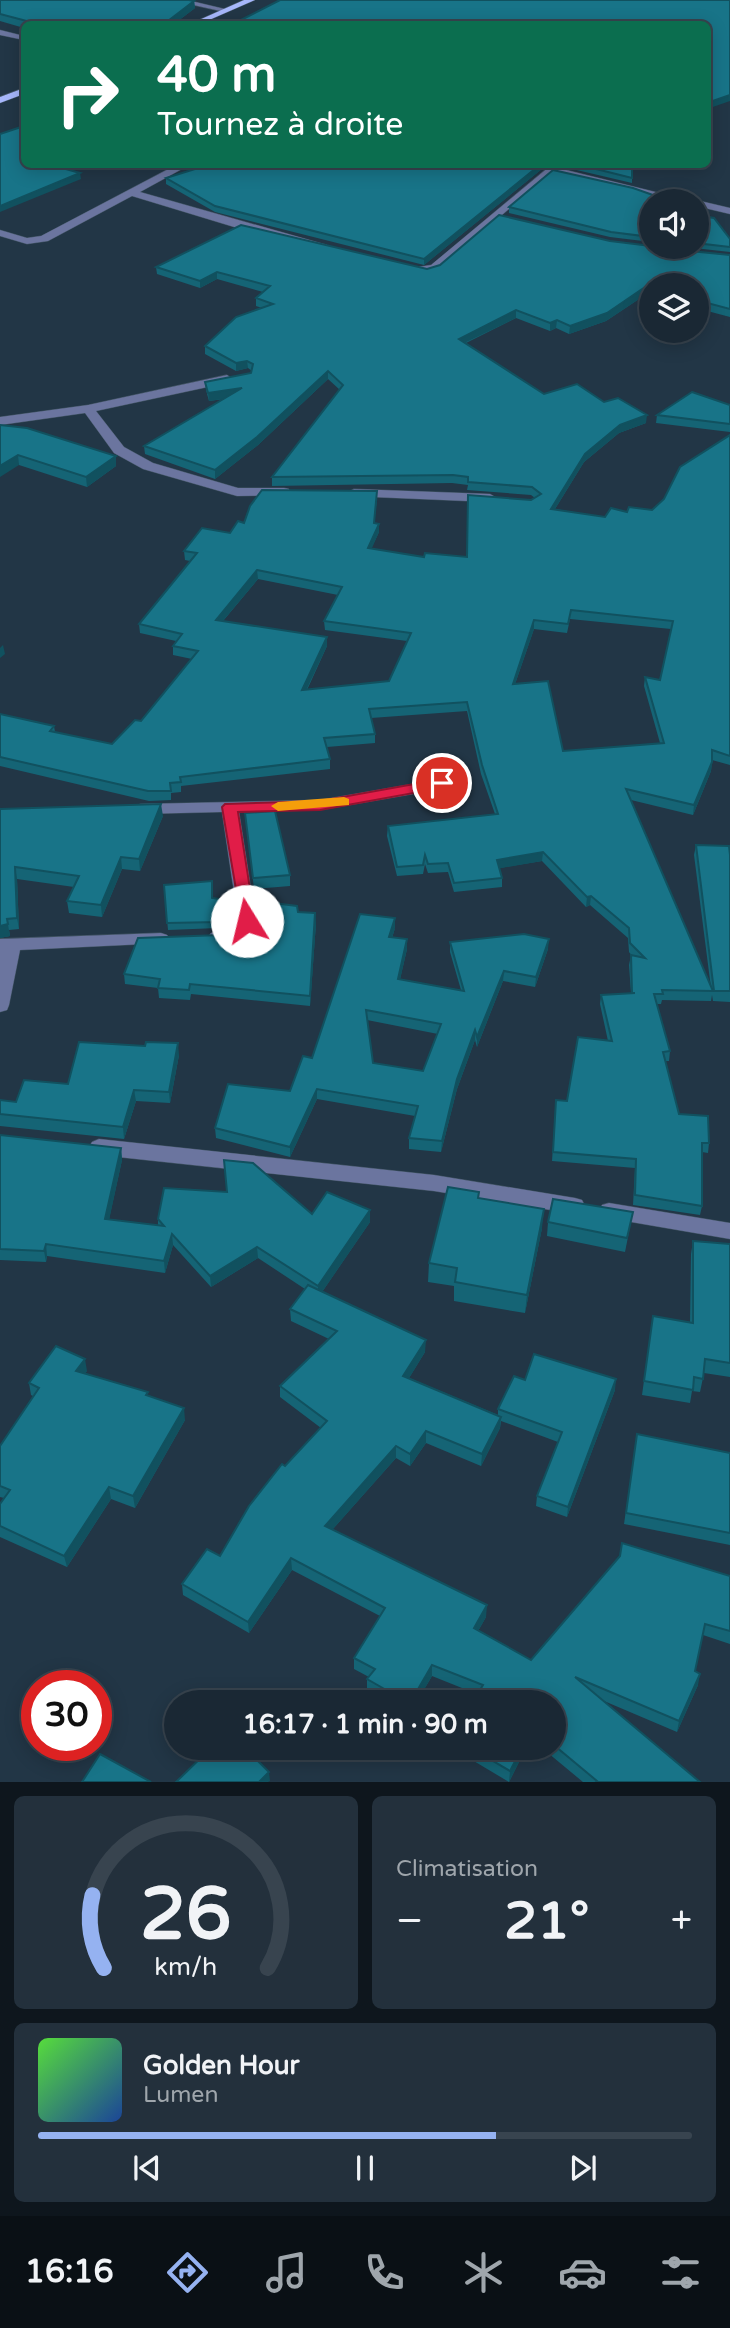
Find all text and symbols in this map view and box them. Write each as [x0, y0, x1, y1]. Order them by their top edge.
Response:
text: 40 m [157, 46, 276, 105]
icon: right [42, 49, 133, 140]
text: Tournez à droite [157, 106, 403, 144]
map controls [639, 189, 709, 343]
button: sound [639, 189, 709, 259]
button: layers [639, 273, 709, 343]
pin [412, 753, 472, 813]
icon: arrive [423, 764, 461, 802]
position arrow [210, 884, 284, 958]
speed limit sign: 30 [21, 1670, 112, 1761]
text: 16:17 · 1 min · 90 m [242, 1709, 488, 1740]
text: Climatisation [396, 1855, 538, 1883]
text: 26 [140, 1872, 232, 1960]
text: 21° [504, 1890, 589, 1953]
text: − [396, 1898, 423, 1944]
text: + [671, 1898, 692, 1944]
text: km/h [155, 1952, 217, 1982]
text: Golden Hour [143, 2050, 300, 2081]
text: Lumen [143, 2081, 218, 2109]
icon: previous [128, 2149, 166, 2187]
icon: pause [346, 2149, 384, 2187]
icon: next [564, 2149, 602, 2187]
icon: directions [163, 2248, 212, 2297]
icon: music [262, 2248, 311, 2297]
icon: phone [360, 2248, 409, 2297]
icon: climate [459, 2248, 508, 2297]
icon: car [558, 2248, 607, 2297]
icon: filters [656, 2248, 705, 2297]
text: 16:16 [25, 2253, 114, 2291]

